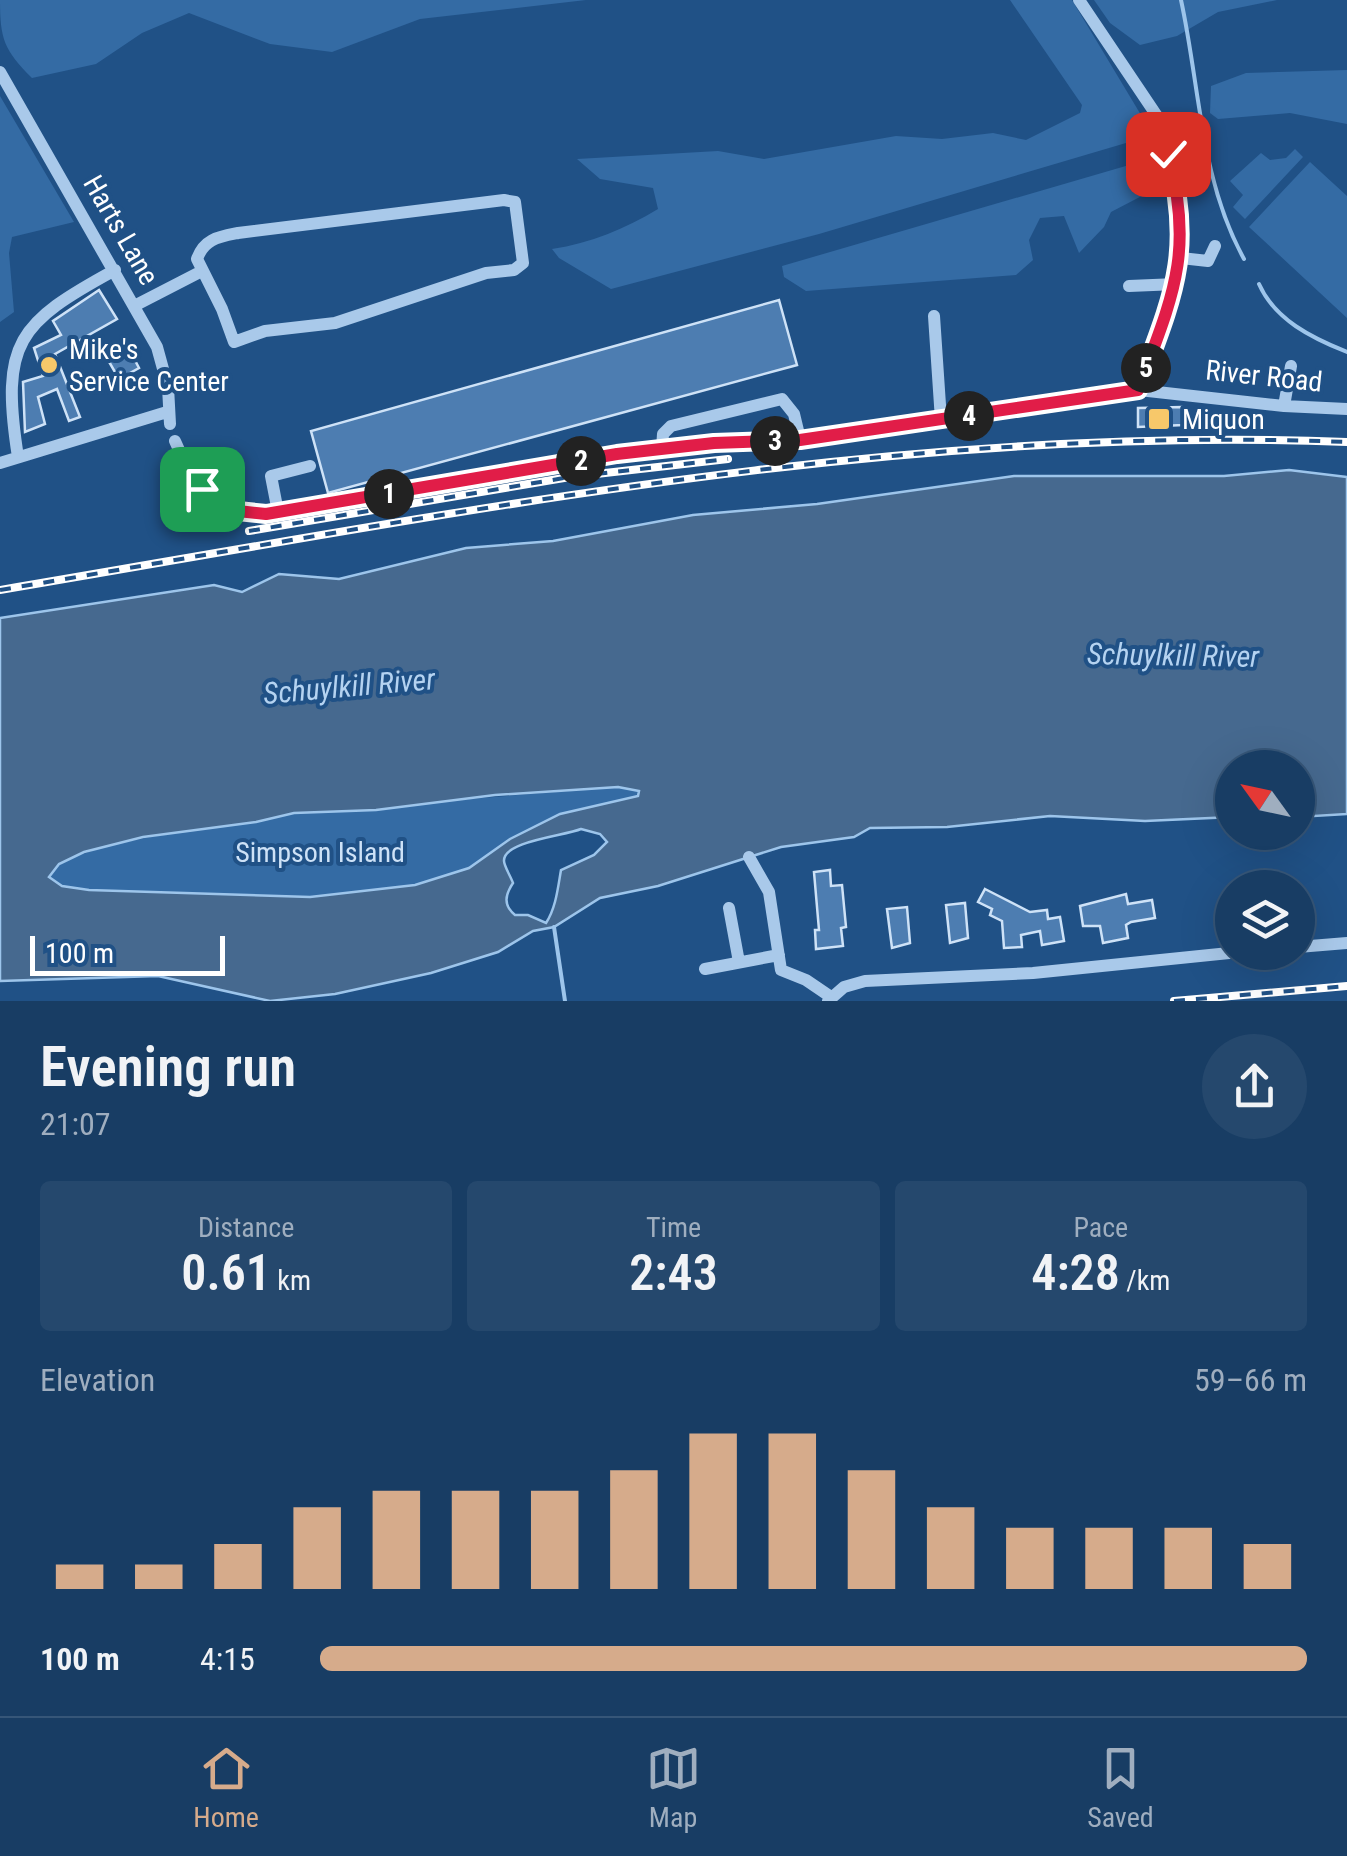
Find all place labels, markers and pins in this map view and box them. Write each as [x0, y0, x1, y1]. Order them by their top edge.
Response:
pin [1126, 112, 1211, 197]
place label: Mike's Service Center [69, 333, 229, 398]
pin: 5 [1121, 343, 1171, 393]
marker: Mike's Service Center [38, 354, 60, 376]
pin: 4 [944, 391, 994, 441]
place label: Miquon [1182, 403, 1265, 436]
marker: Miquon [1146, 406, 1172, 432]
pin: 3 [750, 416, 800, 466]
pin: 2 [556, 436, 606, 486]
pin [160, 447, 245, 532]
pin: 1 [364, 469, 414, 519]

